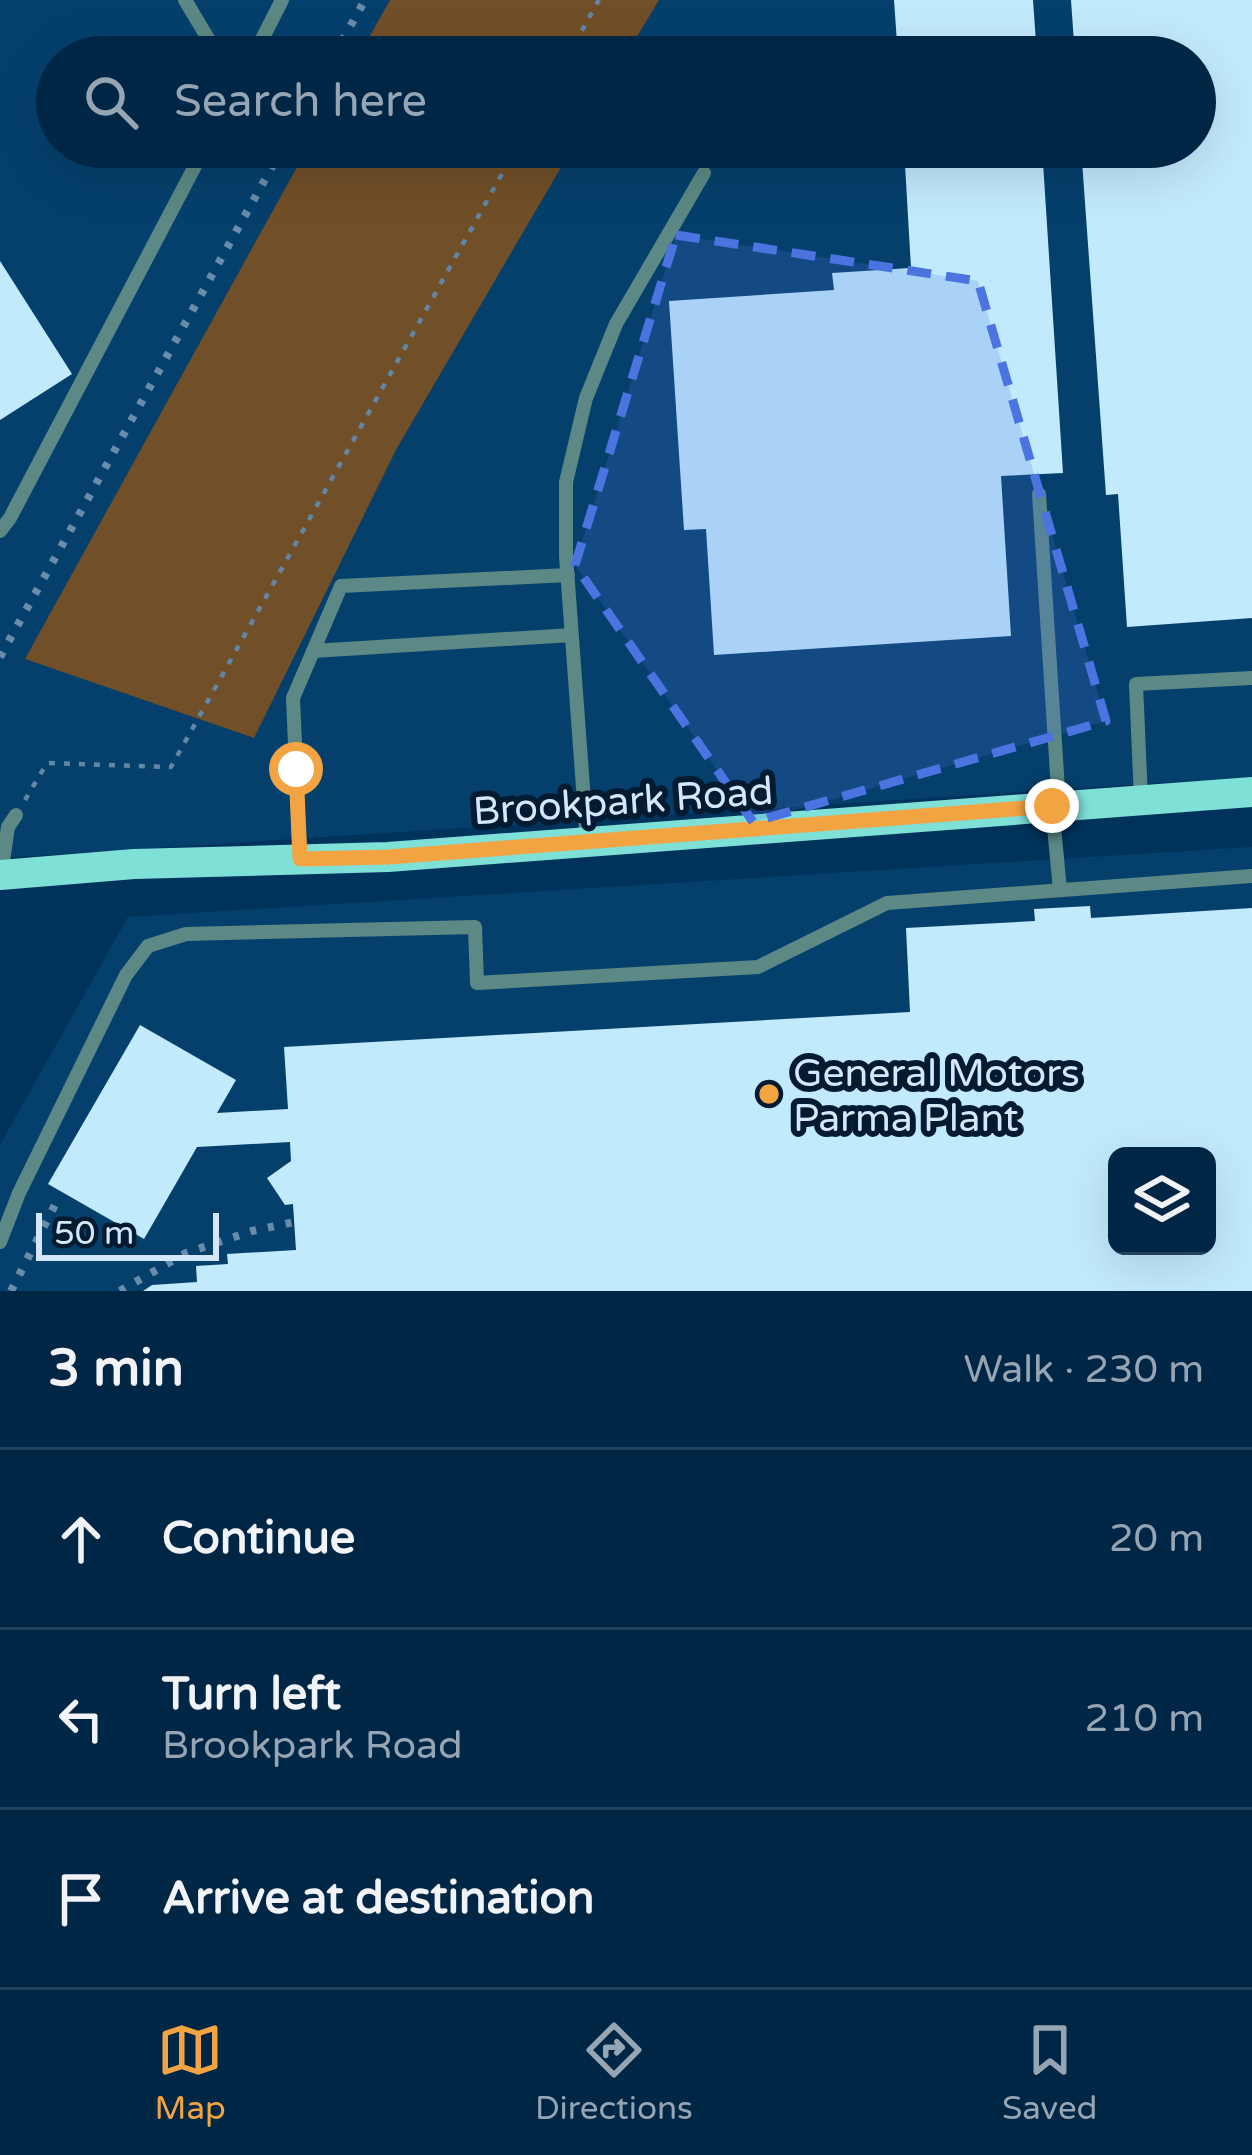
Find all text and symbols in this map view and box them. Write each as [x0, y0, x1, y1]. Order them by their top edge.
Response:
search box [36, 36, 1216, 168]
icon: search [78, 69, 144, 135]
text: Search here [174, 75, 427, 129]
route start [269, 742, 323, 796]
street label: Brookpark Road [472, 768, 775, 835]
route end [1025, 779, 1079, 833]
place label: General Motors Parma Plant [793, 1050, 1080, 1142]
marker: General Motors Parma Plant [756, 1081, 782, 1107]
map controls [1108, 1147, 1216, 1255]
button: layers [1108, 1147, 1216, 1255]
scale bar [36, 1207, 219, 1260]
text: 50 m [54, 1214, 134, 1253]
text: 3 min [48, 1338, 184, 1400]
text: Walk · 230 m [963, 1346, 1204, 1393]
icon: ahead [48, 1506, 114, 1572]
text: Continue [162, 1512, 355, 1566]
text: 20 m [1109, 1515, 1204, 1562]
text: Turn left [162, 1668, 341, 1722]
icon: left [48, 1686, 114, 1752]
text: 210 m [1085, 1695, 1204, 1742]
text: Brookpark Road [162, 1722, 463, 1769]
icon: arrive [48, 1866, 114, 1932]
text: Arrive at destination [162, 1872, 594, 1926]
tab: Map [155, 2017, 226, 2128]
tab: Directions [535, 2017, 693, 2128]
tab: Saved [1002, 2017, 1097, 2128]

